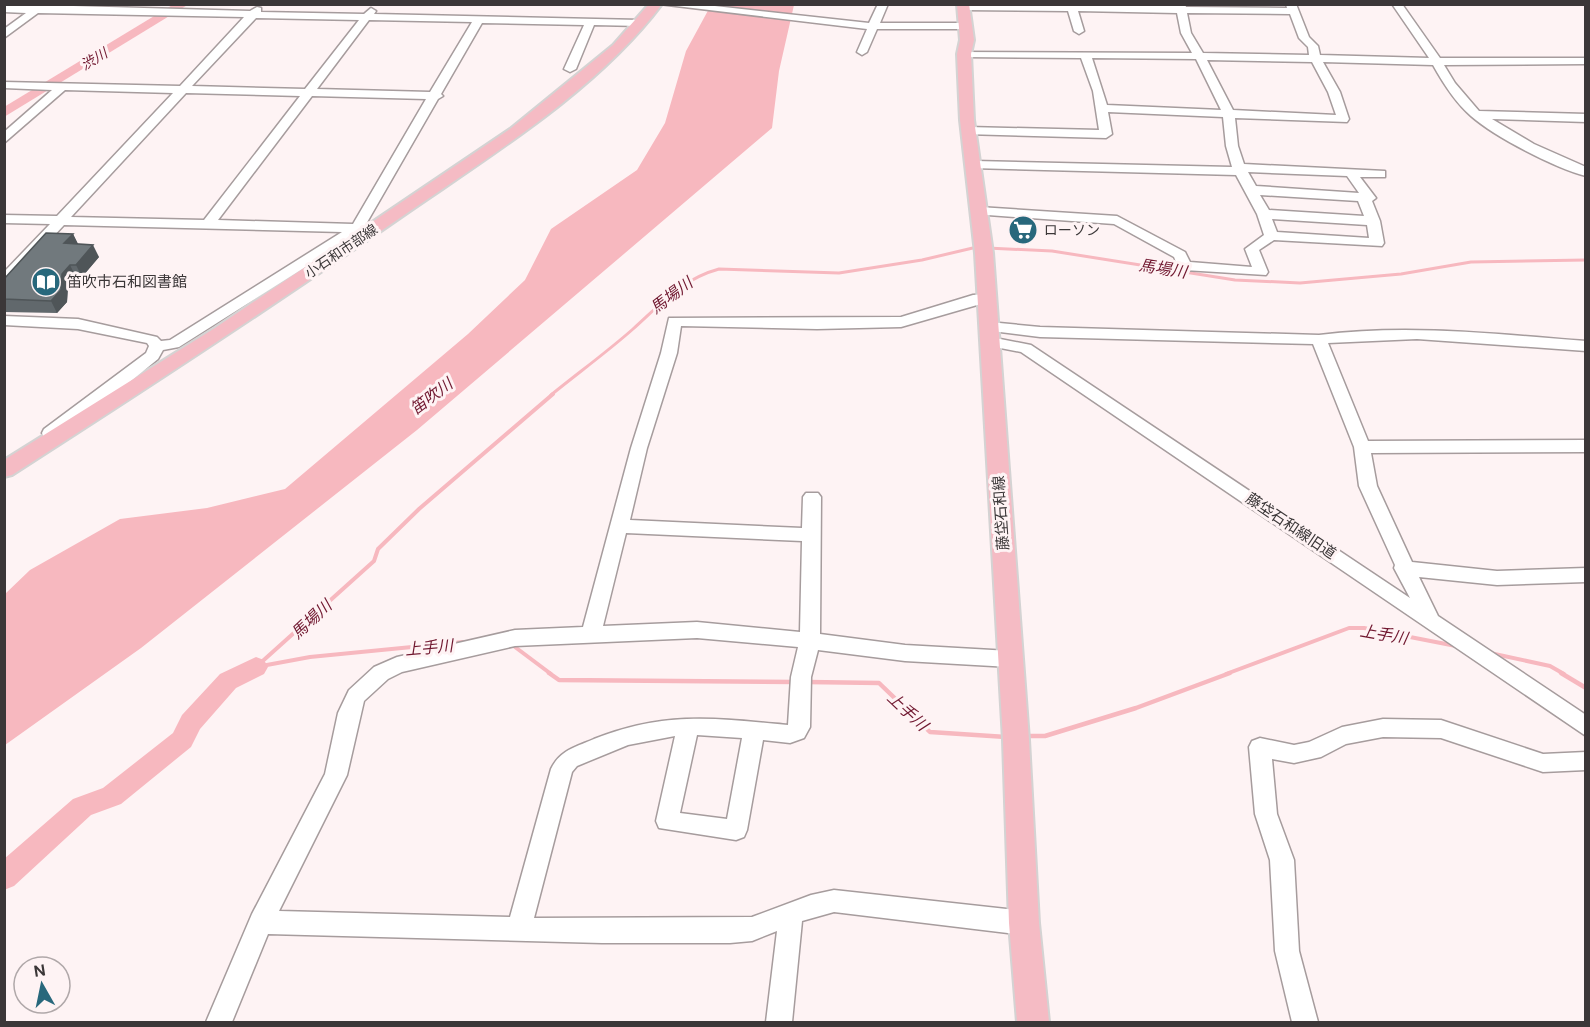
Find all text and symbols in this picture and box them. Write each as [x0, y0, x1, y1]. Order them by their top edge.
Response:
water label: 渋川 [77, 43, 112, 74]
supermarket icon: ローソン [1007, 214, 1039, 246]
street label: 小石和市部線 [301, 220, 381, 282]
place label: ローソン [1044, 221, 1100, 239]
water label: 馬場川 [1138, 254, 1190, 283]
library icon: 笛吹市石和図書館 [30, 266, 62, 298]
water label: 馬場川 [646, 271, 698, 318]
place label: 笛吹市石和図書館 [67, 272, 187, 292]
water label: 笛吹川 [406, 372, 458, 419]
street label: 藤垈石和線 [988, 475, 1014, 551]
street label: 藤垈石和線旧道 [1242, 488, 1340, 564]
water label: 馬場川 [287, 594, 338, 643]
water label: 上手川 [1358, 620, 1411, 649]
water label: 上手川 [404, 635, 456, 660]
water label: 上手川 [883, 687, 934, 737]
north arrow [12, 955, 72, 1015]
text: N [32, 959, 47, 982]

